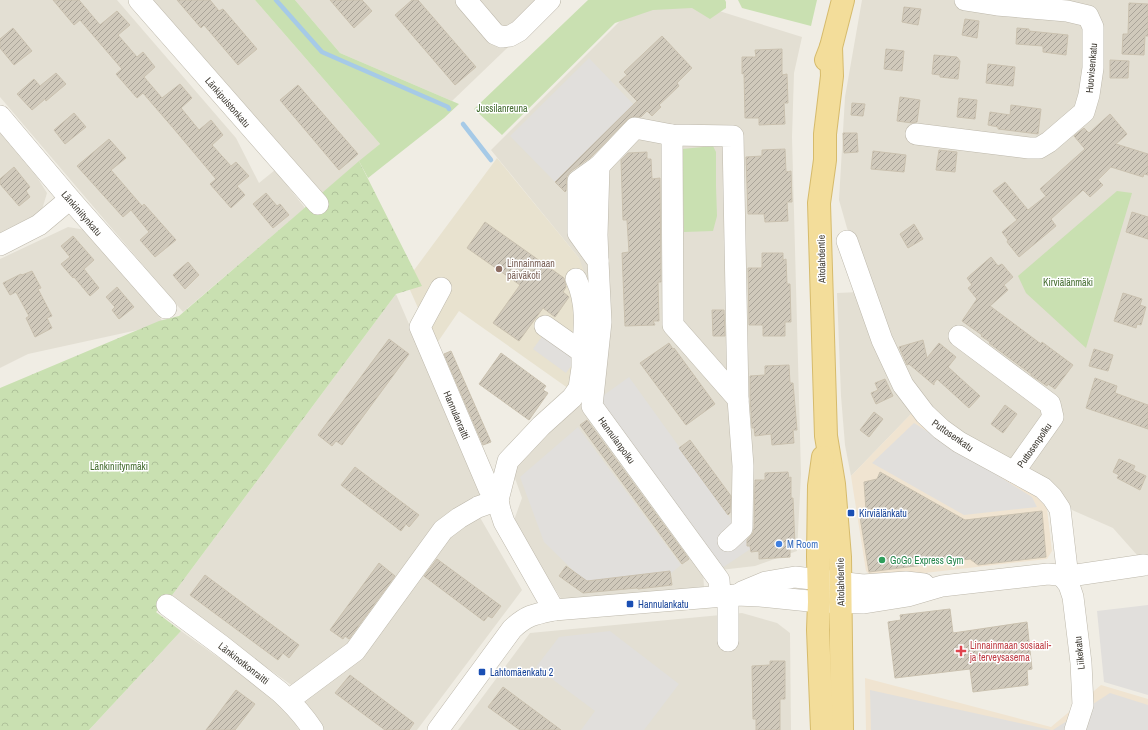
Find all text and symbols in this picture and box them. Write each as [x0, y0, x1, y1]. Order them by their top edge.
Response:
street label: Huovisenkatu [1083, 43, 1100, 94]
street label: Länkipuistonkatu [202, 74, 253, 130]
park label: Jussilanreuna [476, 102, 528, 115]
street label: Länkiniitynkatu [58, 188, 105, 239]
street label: Aitolahdentie [815, 234, 828, 284]
place label: Linnainmaan päiväkoti [507, 257, 555, 282]
marker: Linnainmaan päiväkoti [494, 264, 504, 274]
park label: Kirviälänmäki [1043, 276, 1093, 289]
street label: Hannulanraitti [440, 389, 473, 441]
street label: Hannulanpolku [595, 414, 638, 466]
street label: Puttosenkatu [929, 416, 976, 454]
street label: Puttosenpolku [1014, 420, 1055, 470]
park label: Länkiniitynmäki [90, 460, 148, 473]
place label: Kirviälänkatu [859, 507, 907, 520]
marker: Kirviälänkatu [846, 508, 856, 518]
place label: M Room [787, 538, 818, 551]
marker: M Room [774, 539, 784, 549]
place label: GoGo Express Gym [890, 554, 964, 567]
marker: GoGo Express Gym [877, 555, 887, 565]
street label: Aitolahdentie [834, 557, 847, 607]
place label: Hannulankatu [638, 598, 689, 611]
marker: Hannulankatu [625, 599, 635, 609]
street label: Liikekatu [1071, 636, 1088, 670]
street label: Länkinotkonraitti [216, 639, 272, 687]
place label: Linnainmaan sosiaali- ja terveysasema [969, 639, 1051, 664]
marker: Linnainmaan sosiaali- ja terveysasema [955, 645, 967, 657]
place label: Lahtomäenkatu 2 [490, 666, 554, 679]
marker: Lahtomäenkatu 2 [477, 667, 487, 677]

